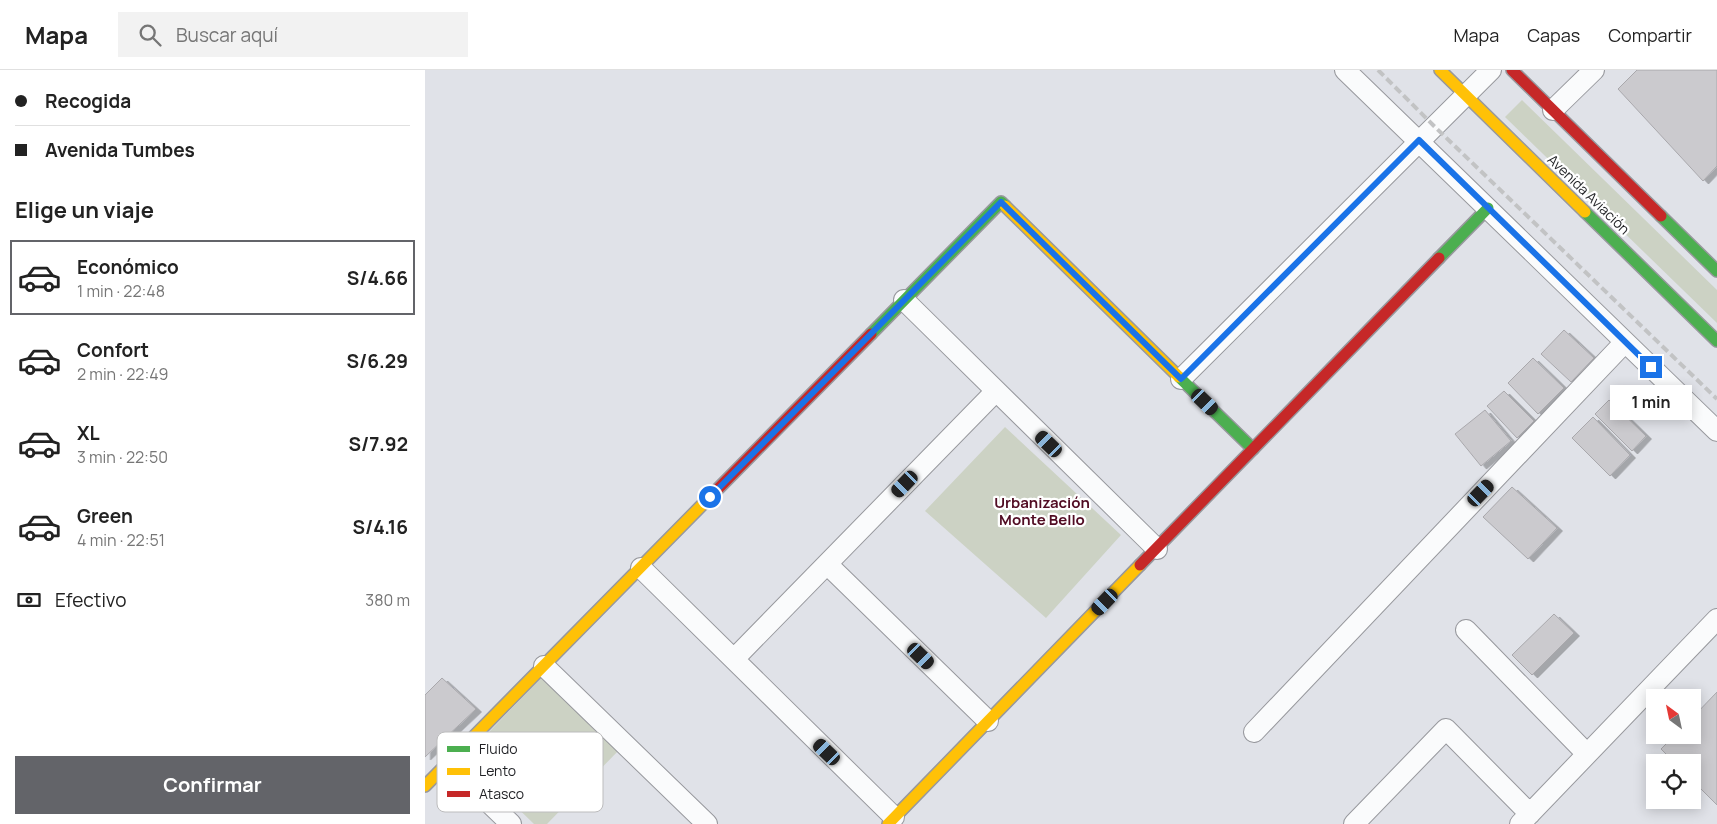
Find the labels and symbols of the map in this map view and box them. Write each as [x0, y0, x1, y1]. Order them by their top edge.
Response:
street label: Avenida Aviación [1544, 150, 1634, 238]
route end [1640, 356, 1662, 378]
callout: 1 min [1610, 384, 1692, 420]
car [1189, 386, 1221, 418]
car [1033, 428, 1065, 460]
car [889, 468, 920, 500]
car [1465, 477, 1496, 509]
route start [699, 486, 721, 508]
district label: Urbanización Monte Bello [994, 492, 1090, 530]
car [1089, 586, 1120, 618]
car [905, 640, 937, 672]
north arrow [1646, 689, 1701, 744]
legend [437, 732, 603, 812]
car [811, 736, 843, 768]
text: Fluido [479, 739, 517, 758]
text: Lento [479, 761, 516, 780]
text: Atasco [479, 784, 524, 803]

